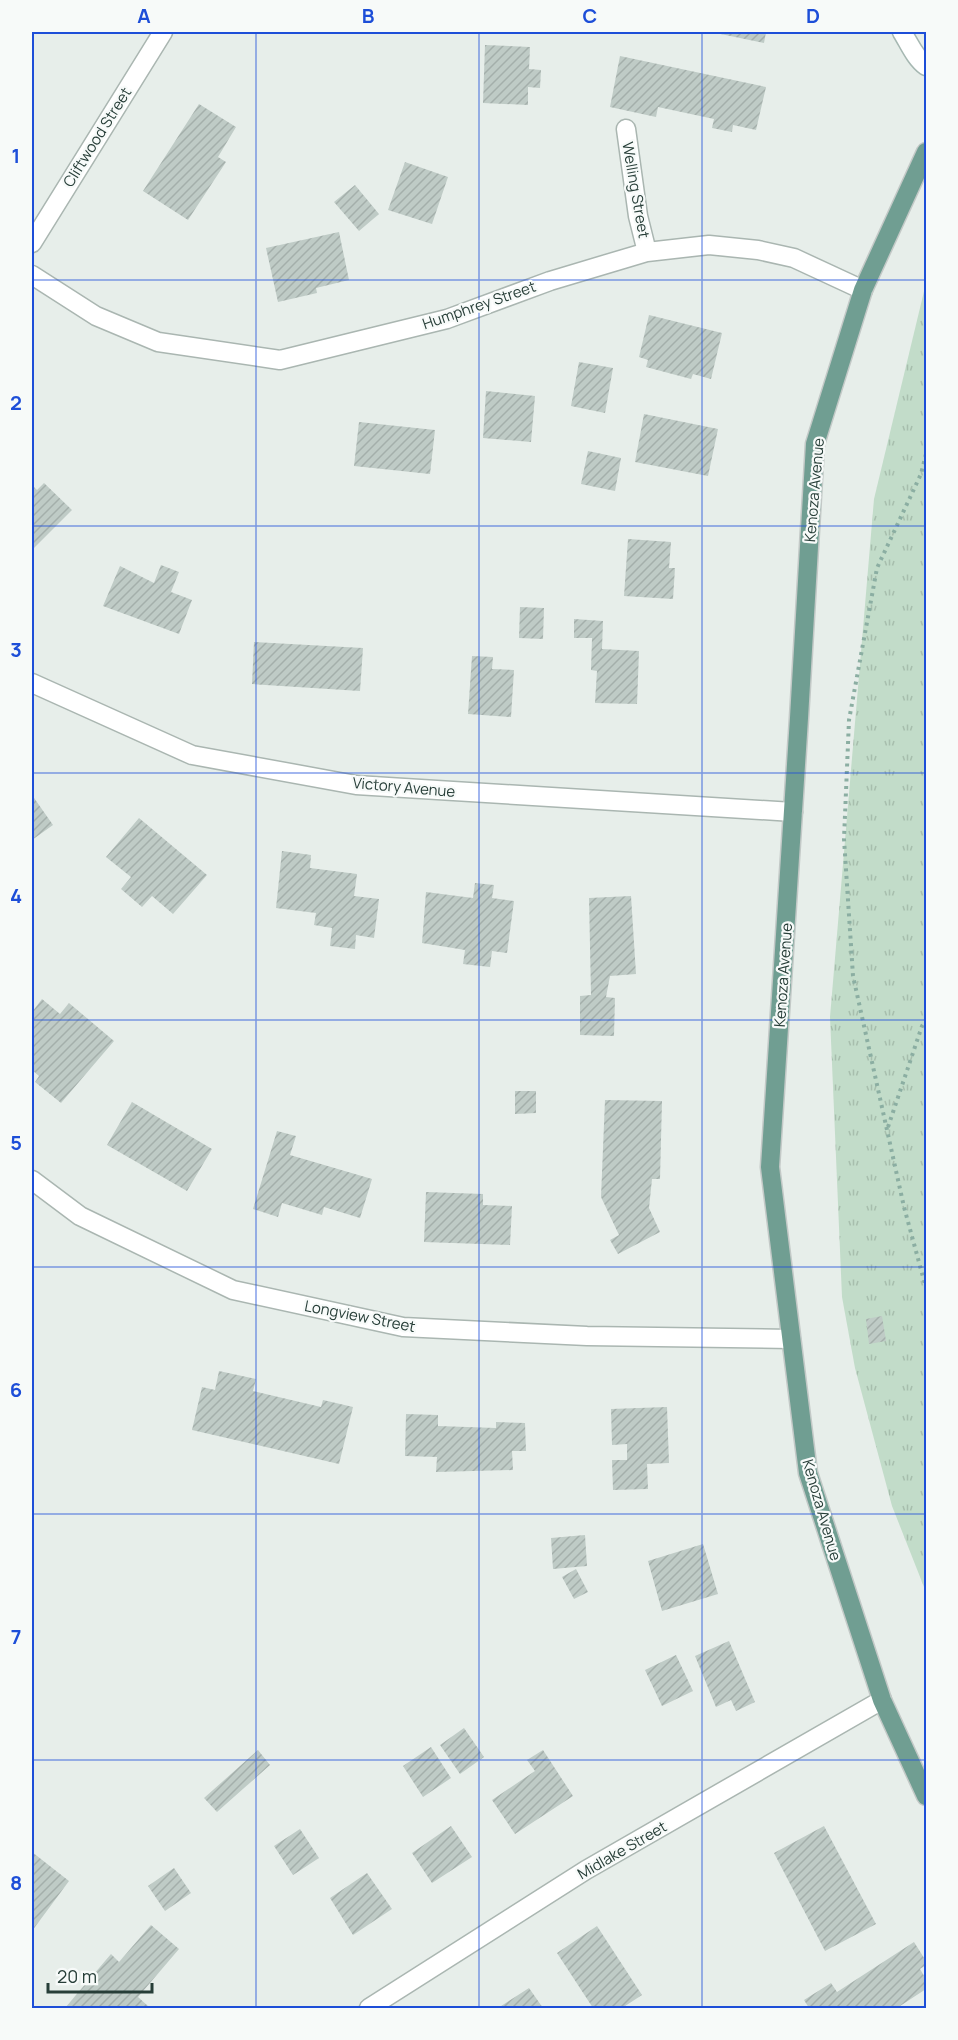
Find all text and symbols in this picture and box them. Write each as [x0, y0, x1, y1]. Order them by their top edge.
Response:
text: A [137, 2, 151, 29]
text: B [362, 2, 375, 29]
text: C [583, 2, 597, 29]
text: D [806, 2, 820, 29]
street label: Cliftwood Street [58, 83, 136, 191]
street label: Welling Street [617, 140, 655, 240]
text: 1 [12, 142, 20, 169]
street label: Humphrey Street [420, 276, 538, 334]
text: 2 [10, 389, 22, 416]
street label: Kenoza Avenue [799, 437, 829, 543]
text: 3 [10, 636, 22, 663]
street label: Victory Avenue [352, 772, 456, 802]
text: 4 [10, 882, 22, 909]
street label: Kenoza Avenue [769, 922, 797, 1028]
text: 5 [10, 1129, 22, 1156]
street label: Longview Street [303, 1295, 417, 1337]
text: 6 [10, 1376, 22, 1403]
street label: Kenoza Avenue [798, 1457, 847, 1563]
text: 7 [11, 1623, 21, 1650]
street label: Midlake Street [573, 1816, 671, 1884]
text: 8 [10, 1869, 22, 1896]
scale bar [48, 1956, 152, 1994]
text: 20 m [57, 1964, 97, 1988]

